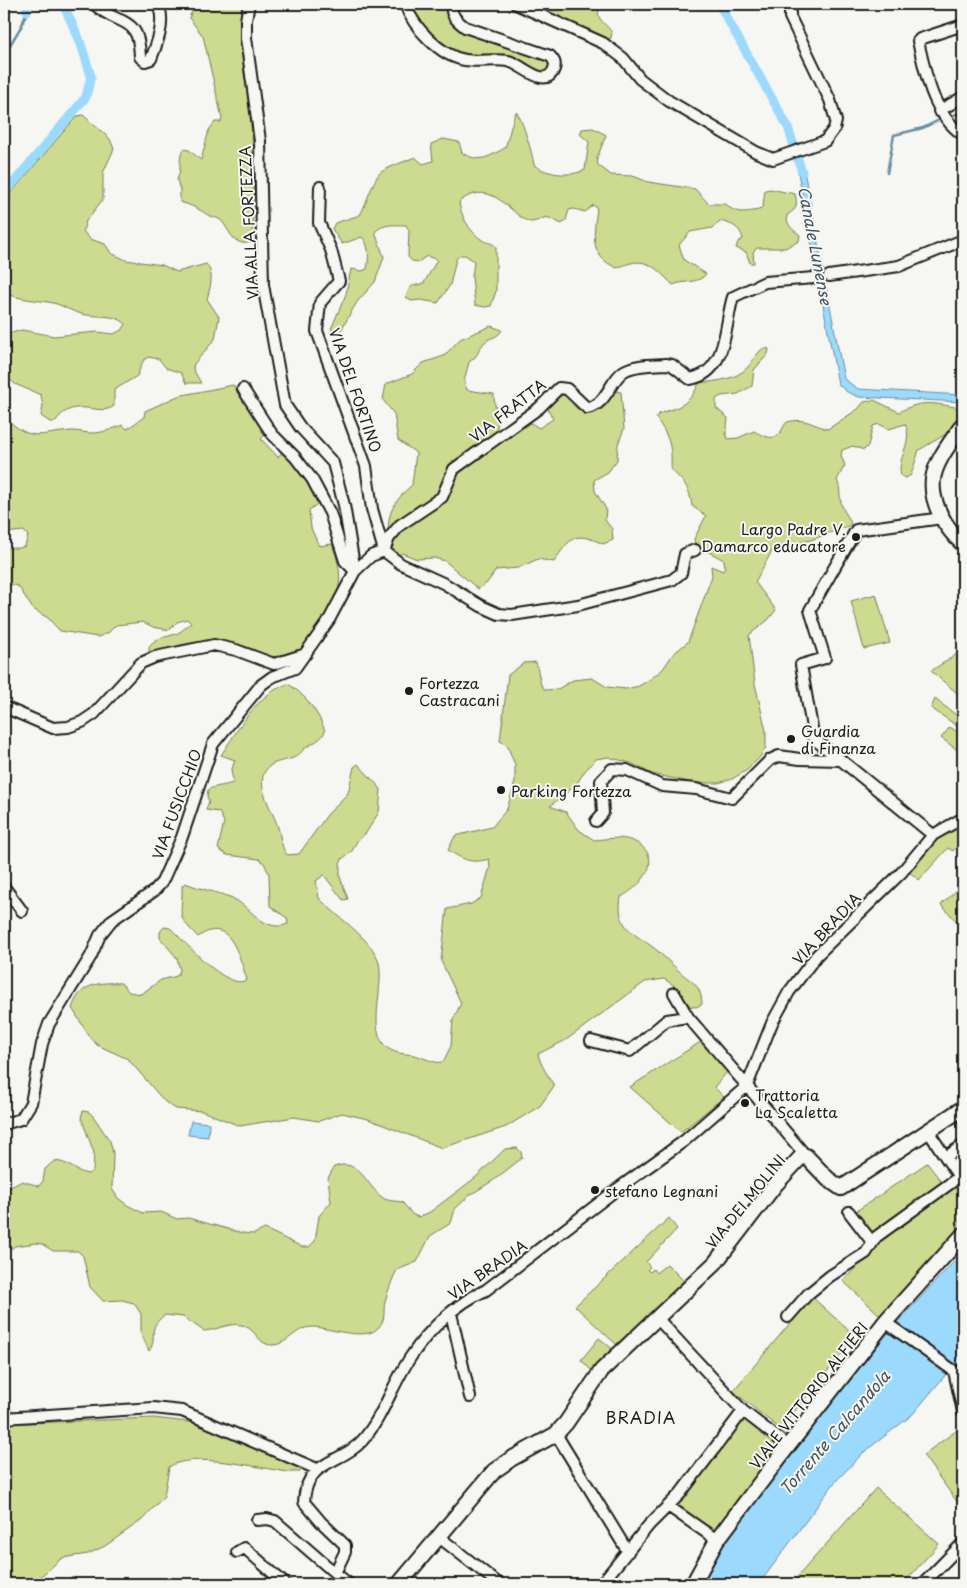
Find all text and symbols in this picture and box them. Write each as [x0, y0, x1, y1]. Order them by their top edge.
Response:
street label: VIA ALLA FORTEZZA [232, 145, 264, 301]
water label: Canale Lunense [793, 184, 840, 308]
street label: VIA DEL FORTINO [324, 325, 388, 455]
street label: VIA FRATTA [464, 373, 550, 447]
place label: Largo Padre V. Damarco educatore [701, 517, 846, 557]
marker: Largo Padre V. Damarco educatore [850, 531, 862, 543]
place label: Fortezza Castracani [419, 671, 500, 711]
marker: Fortezza Castracani [403, 685, 415, 697]
place label: Guardia di Finanza [801, 719, 876, 759]
marker: Guardia di Finanza [785, 733, 797, 745]
street label: VIA FUSICCHIO [145, 745, 207, 863]
place label: Parking Fortezza [511, 779, 632, 802]
marker: Parking Fortezza [495, 784, 507, 796]
street label: VIA BRADIA [786, 887, 866, 969]
place label: Trattoria La Scaletta [755, 1083, 838, 1123]
marker: Trattoria La Scaletta [739, 1097, 751, 1109]
street label: VIA DEI MOLINI [700, 1149, 790, 1253]
place label: stefano Legnani [605, 1179, 718, 1202]
marker: stefano Legnani [589, 1184, 601, 1196]
street label: VIA BRADIA [443, 1233, 531, 1305]
street label: VIALE VITTORIO ALFIERI [743, 1317, 873, 1473]
water label: Torrente Calcandola [773, 1364, 896, 1500]
district label: BRADIA [606, 1405, 676, 1429]

